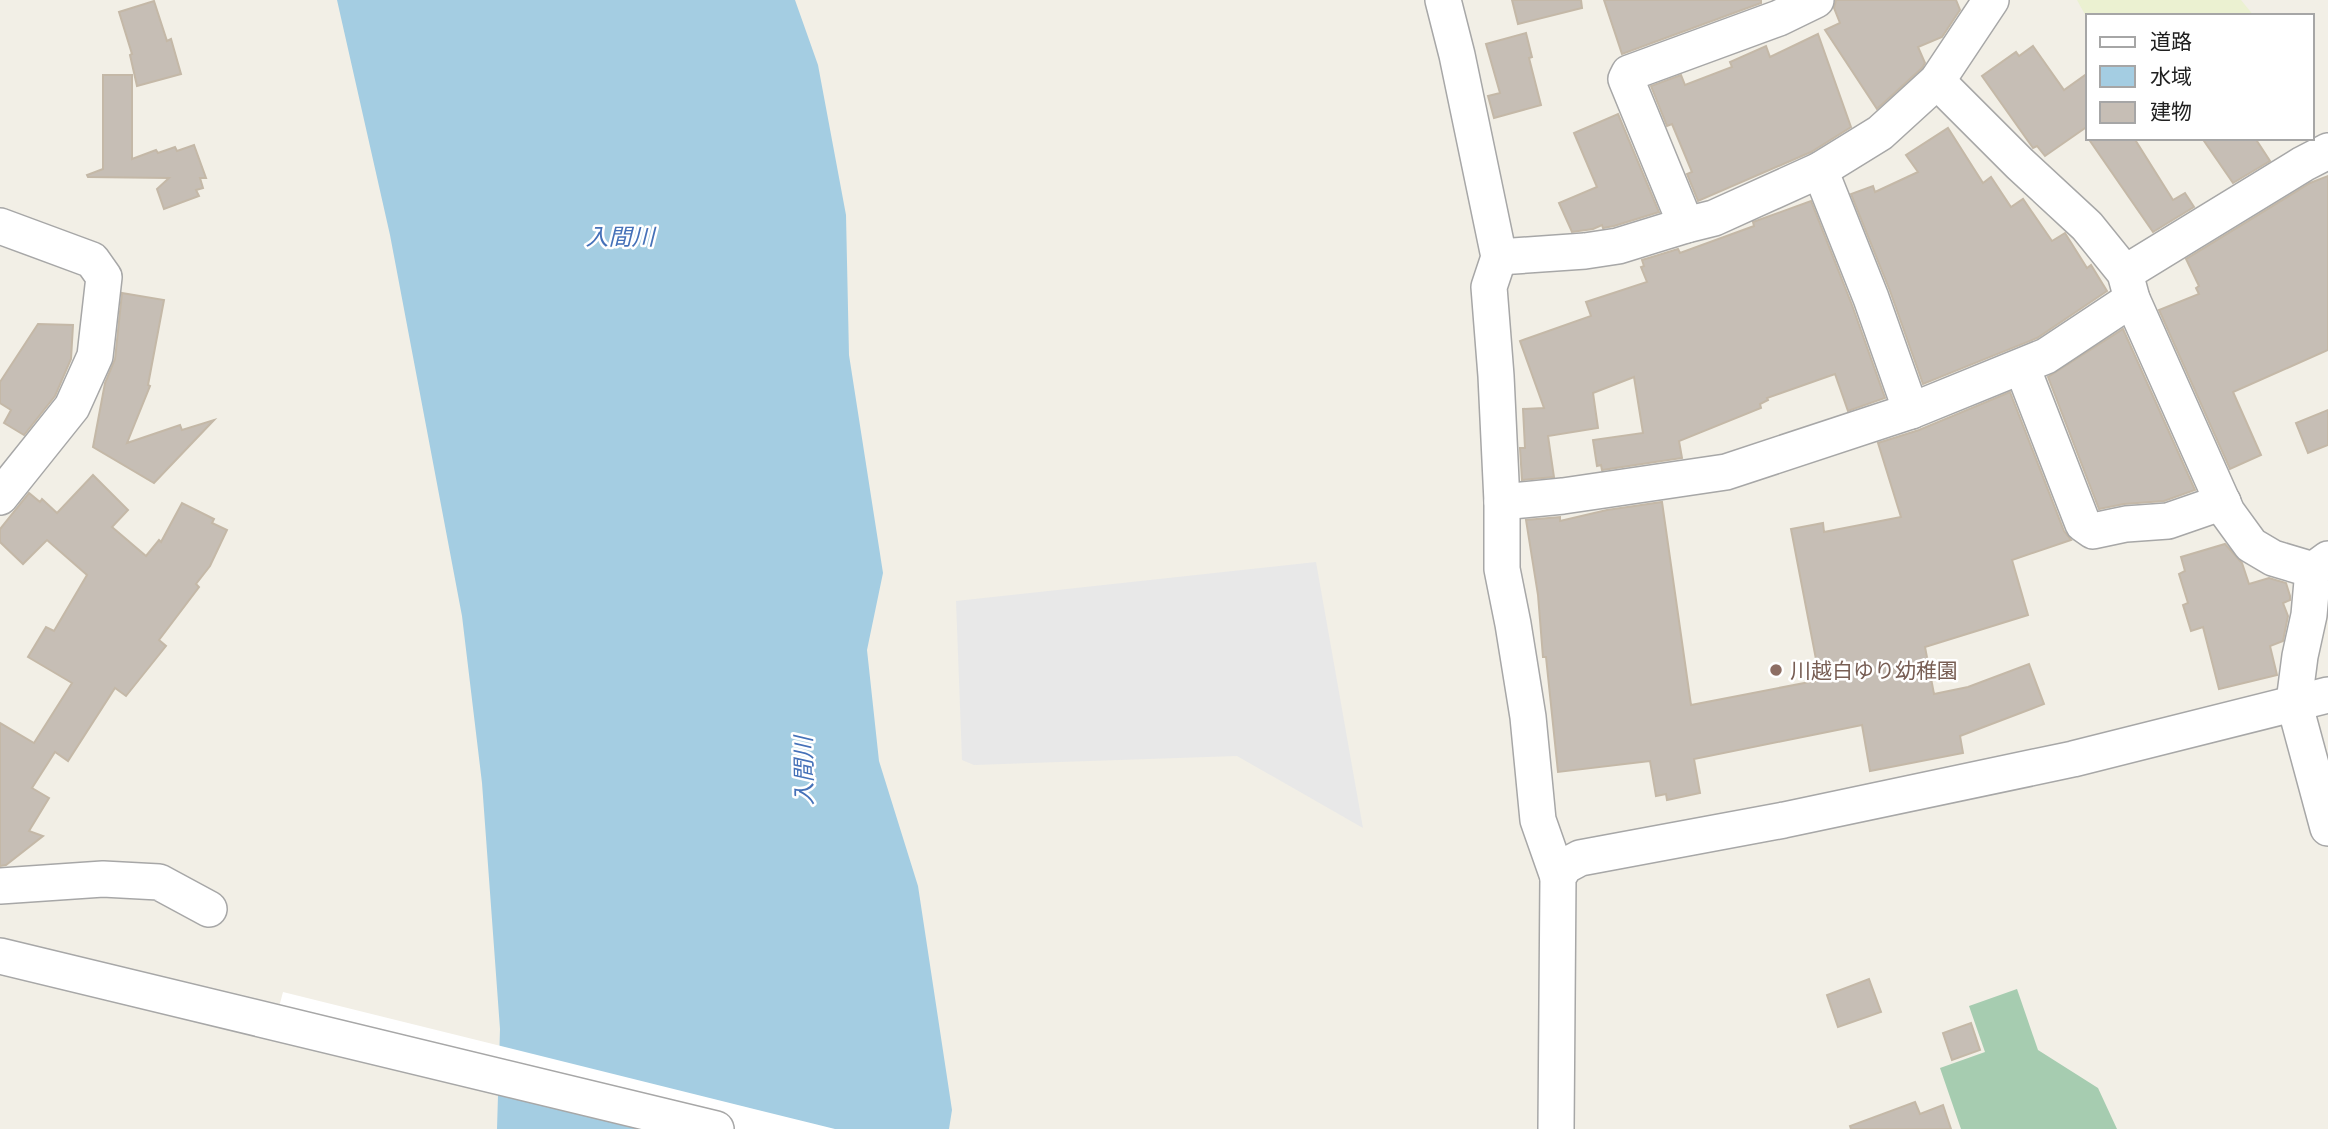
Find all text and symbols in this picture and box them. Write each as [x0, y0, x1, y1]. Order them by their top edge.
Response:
legend [2086, 14, 2314, 140]
text: 道路 [2150, 27, 2192, 55]
text: 水域 [2150, 62, 2192, 90]
text: 建物 [2150, 97, 2192, 125]
water label: 入間川 [586, 220, 658, 252]
place label: 川越白ゆり幼稚園 [1790, 656, 1958, 684]
marker: 川越白ゆり幼稚園 [1768, 662, 1784, 678]
water label: 入間川 [786, 733, 820, 806]

